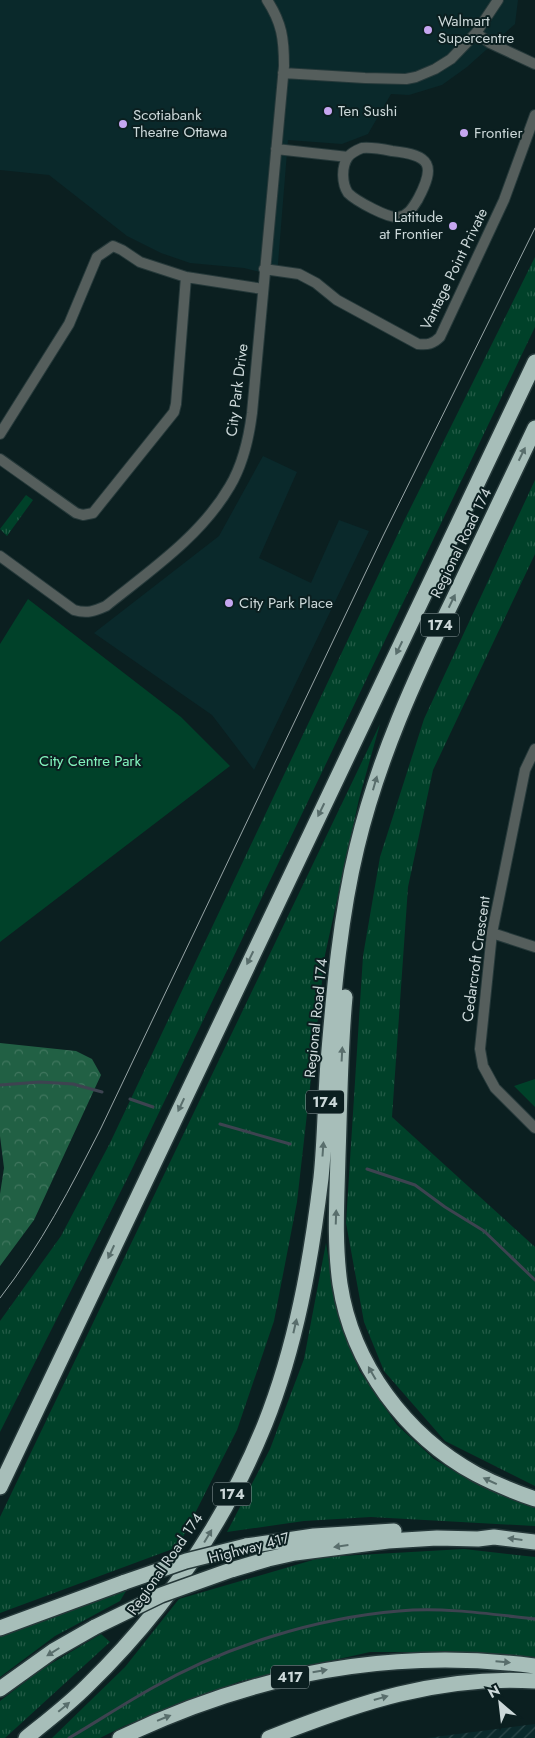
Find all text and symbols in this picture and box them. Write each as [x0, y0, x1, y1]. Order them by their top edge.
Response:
place label: Walmart Supercentre [438, 10, 515, 49]
marker: Walmart Supercentre [422, 24, 434, 36]
place label: Ten Sushi [338, 100, 398, 122]
place label: Scotiabank Theatre Ottawa [133, 104, 227, 143]
marker: Ten Sushi [322, 105, 334, 117]
marker: Scotiabank Theatre Ottawa [117, 118, 129, 130]
place label: Frontier [474, 122, 523, 144]
marker: Frontier [458, 127, 470, 139]
street label: Vantage Point Private [415, 204, 493, 334]
place label: Latitude at Frontier [379, 206, 444, 245]
marker: Latitude at Frontier [447, 220, 459, 232]
street label: City Park Drive [220, 342, 254, 438]
one-way arrow [518, 447, 526, 461]
street label: Regional Road 174 [425, 484, 497, 602]
place label: City Park Place [239, 592, 333, 614]
one-way arrow [448, 594, 456, 608]
marker: City Park Place [223, 597, 235, 609]
road number: 174 [421, 614, 459, 636]
one-way arrow [394, 641, 402, 655]
park label: City Centre Park [39, 750, 142, 772]
one-way arrow [372, 775, 380, 790]
one-way arrow [317, 803, 325, 818]
street label: Cedarcroft Crescent [456, 894, 496, 1023]
one-way arrow [246, 951, 254, 965]
street label: Regional Road 174 [299, 957, 333, 1079]
one-way arrow [338, 1046, 346, 1062]
road number: 174 [306, 1090, 344, 1114]
one-way arrow [176, 1098, 184, 1112]
one-way arrow [319, 1140, 327, 1156]
one-way arrow [333, 1208, 341, 1224]
one-way arrow [107, 1245, 115, 1259]
one-way arrow [291, 1319, 299, 1334]
one-way arrow [368, 1365, 376, 1380]
one-way arrow [483, 1476, 497, 1484]
road number: 174 [213, 1482, 251, 1506]
street label: Regional Road 174 [122, 1508, 209, 1619]
street label: Highway 417 [206, 1527, 292, 1569]
one-way arrow [203, 1529, 212, 1542]
one-way arrow [506, 1535, 522, 1543]
one-way arrow [333, 1542, 349, 1550]
one-way arrow [47, 1647, 60, 1656]
one-way arrow [495, 1658, 511, 1666]
road number: 417 [271, 1665, 309, 1688]
one-way arrow [312, 1667, 328, 1675]
north arrow [475, 1678, 525, 1728]
text: N [484, 1680, 504, 1703]
one-way arrow [374, 1693, 389, 1701]
one-way arrow [58, 1702, 70, 1713]
one-way arrow [157, 1713, 171, 1721]

